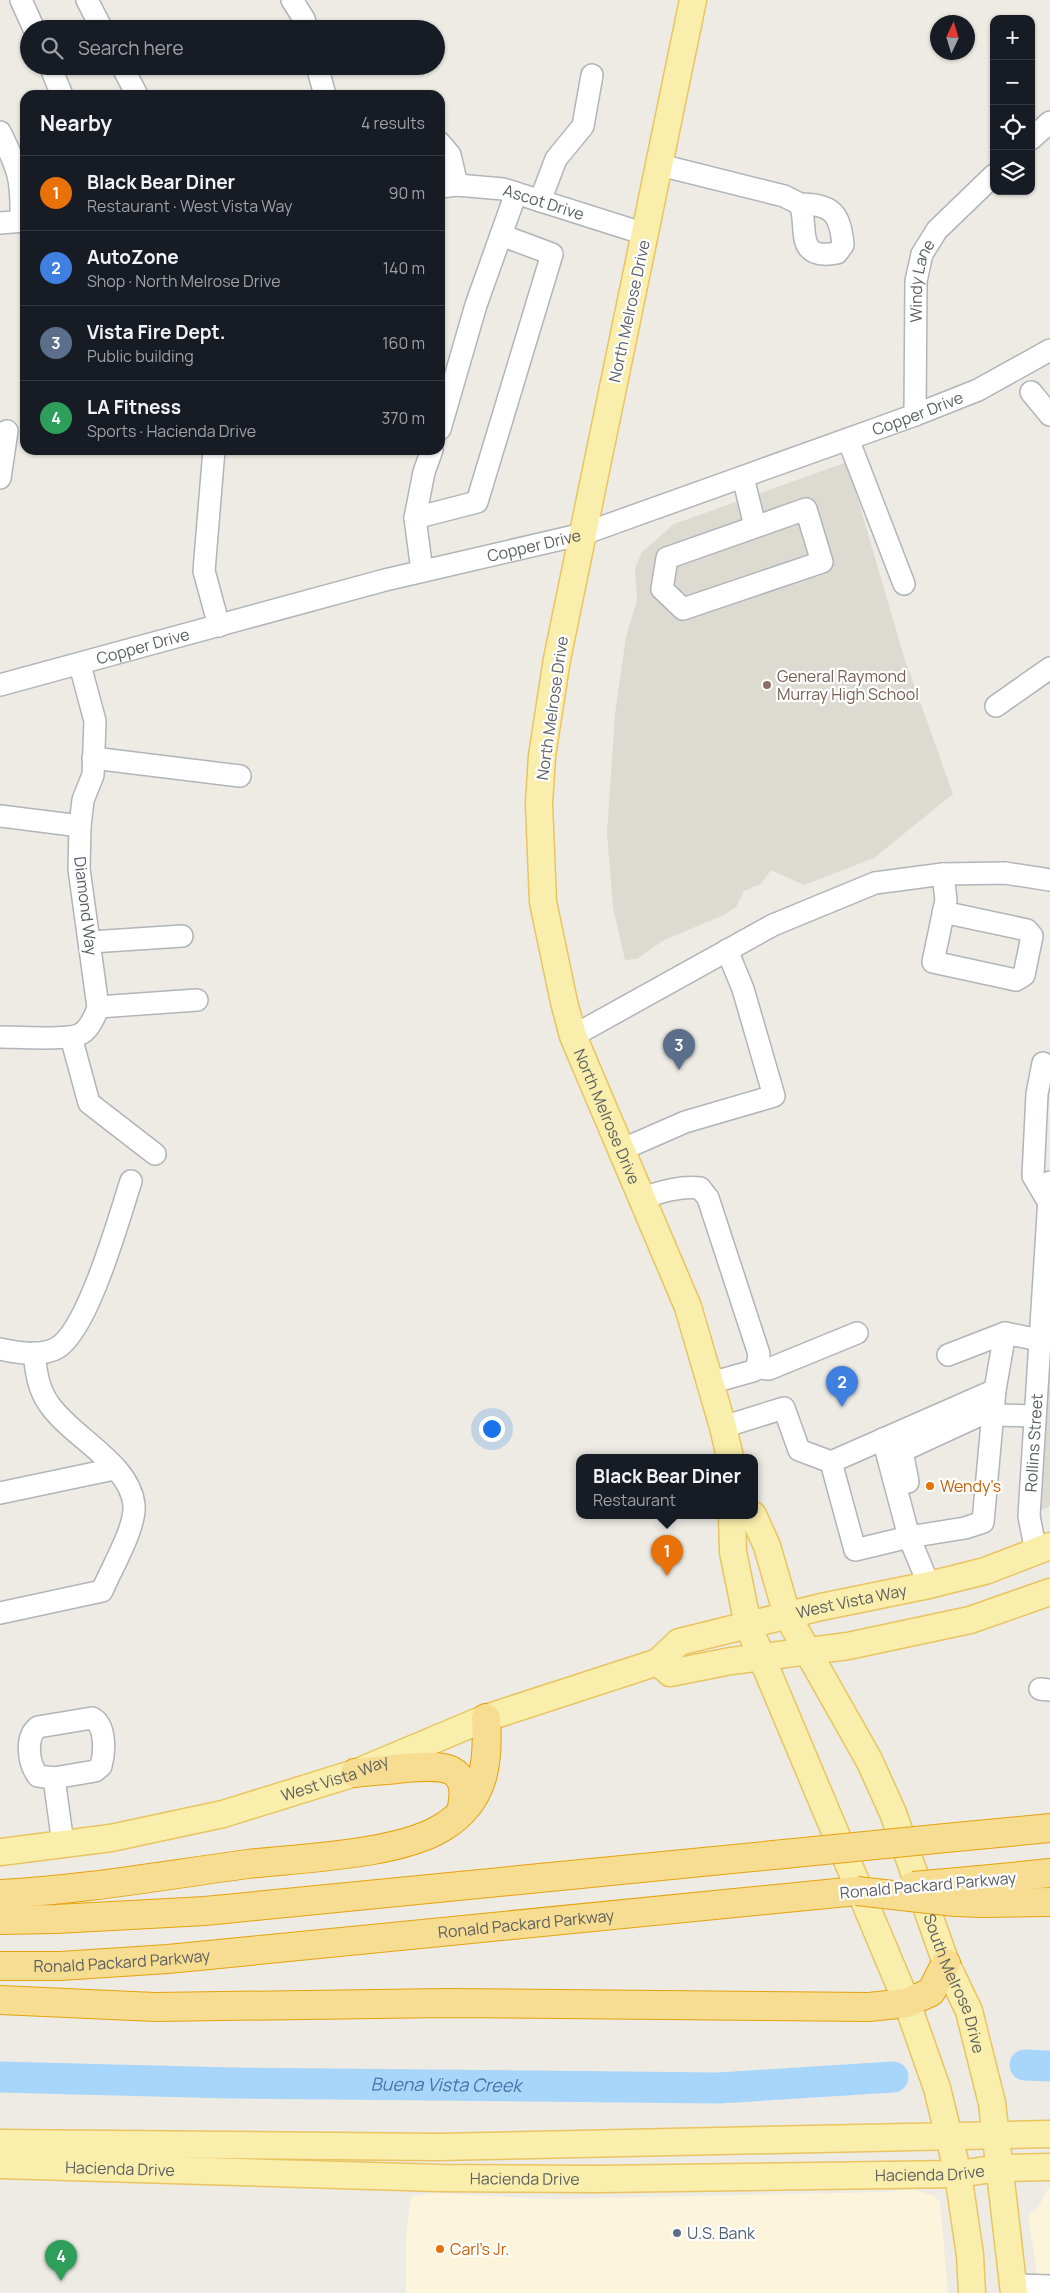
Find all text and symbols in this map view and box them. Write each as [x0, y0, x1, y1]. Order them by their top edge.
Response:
north arrow [930, 15, 975, 60]
map controls [990, 15, 1035, 195]
button: + [990, 15, 1035, 60]
search box [20, 20, 445, 75]
icon: search [38, 34, 66, 62]
text: Search here [78, 35, 184, 61]
button: − [990, 60, 1035, 105]
button: locate [990, 105, 1035, 150]
text: Nearby [40, 109, 112, 137]
text: 4 results [361, 112, 425, 134]
button: layers [990, 150, 1035, 195]
text: Black Bear Diner [87, 169, 235, 195]
street label: Ascot Drive [500, 179, 587, 225]
text: 1 [52, 182, 60, 204]
text: 90 m [389, 182, 425, 204]
text: Restaurant · West Vista Way [87, 195, 292, 217]
street label: Windy Lane [904, 235, 940, 323]
street label: North Melrose Drive [603, 238, 655, 384]
text: AutoZone [87, 244, 179, 270]
text: 2 [51, 257, 61, 279]
text: 140 m [383, 257, 425, 279]
text: Shop · North Melrose Drive [87, 270, 281, 292]
text: Vista Fire Dept. [87, 319, 225, 345]
text: 3 [51, 332, 61, 354]
text: 160 m [382, 332, 425, 354]
text: Public building [87, 345, 194, 367]
street label: Copper Drive [869, 386, 966, 440]
text: LA Fitness [87, 394, 181, 420]
text: 4 [51, 407, 61, 429]
text: 370 m [382, 407, 425, 429]
text: Sports · Hacienda Drive [87, 420, 256, 442]
street label: Copper Drive [485, 524, 583, 567]
street label: Copper Drive [94, 623, 192, 669]
street label: North Melrose Drive [531, 635, 573, 781]
place label: General Raymond Murray High School [777, 665, 919, 705]
marker: General Raymond Murray High School [761, 679, 773, 691]
street label: Diamond Way [69, 855, 103, 957]
pin: 3 [663, 1029, 695, 1070]
street label: North Melrose Drive [569, 1045, 646, 1188]
pin: 2 [826, 1366, 858, 1407]
street label: Rollins Street [1020, 1393, 1048, 1493]
your location [479, 1416, 505, 1442]
popup [576, 1454, 758, 1519]
text: Black Bear Diner [593, 1463, 741, 1489]
place label: Wendy's [940, 1475, 1001, 1497]
marker: Wendy's [924, 1480, 936, 1492]
text: Restaurant [593, 1489, 676, 1511]
pin: 1 [651, 1535, 683, 1576]
street label: West Vista Way [794, 1579, 909, 1624]
street label: West Vista Way [278, 1749, 393, 1806]
street label: Ronald Packard Parkway [839, 1866, 1018, 1904]
street label: Ronald Packard Parkway [437, 1904, 616, 1943]
street label: South Melrose Drive [918, 1911, 990, 2055]
street label: Ronald Packard Parkway [33, 1944, 212, 1977]
water label: Buena Vista Creek [371, 2071, 524, 2097]
street label: Hacienda Drive [65, 2156, 175, 2181]
street label: Hacienda Drive [875, 2159, 986, 2186]
street label: Hacienda Drive [470, 2167, 580, 2190]
place label: U.S. Bank [687, 2222, 756, 2244]
marker: U.S. Bank [671, 2227, 683, 2239]
place label: Carl's Jr. [450, 2238, 509, 2260]
pin: 4 [45, 2240, 77, 2281]
marker: Carl's Jr. [434, 2243, 446, 2255]

